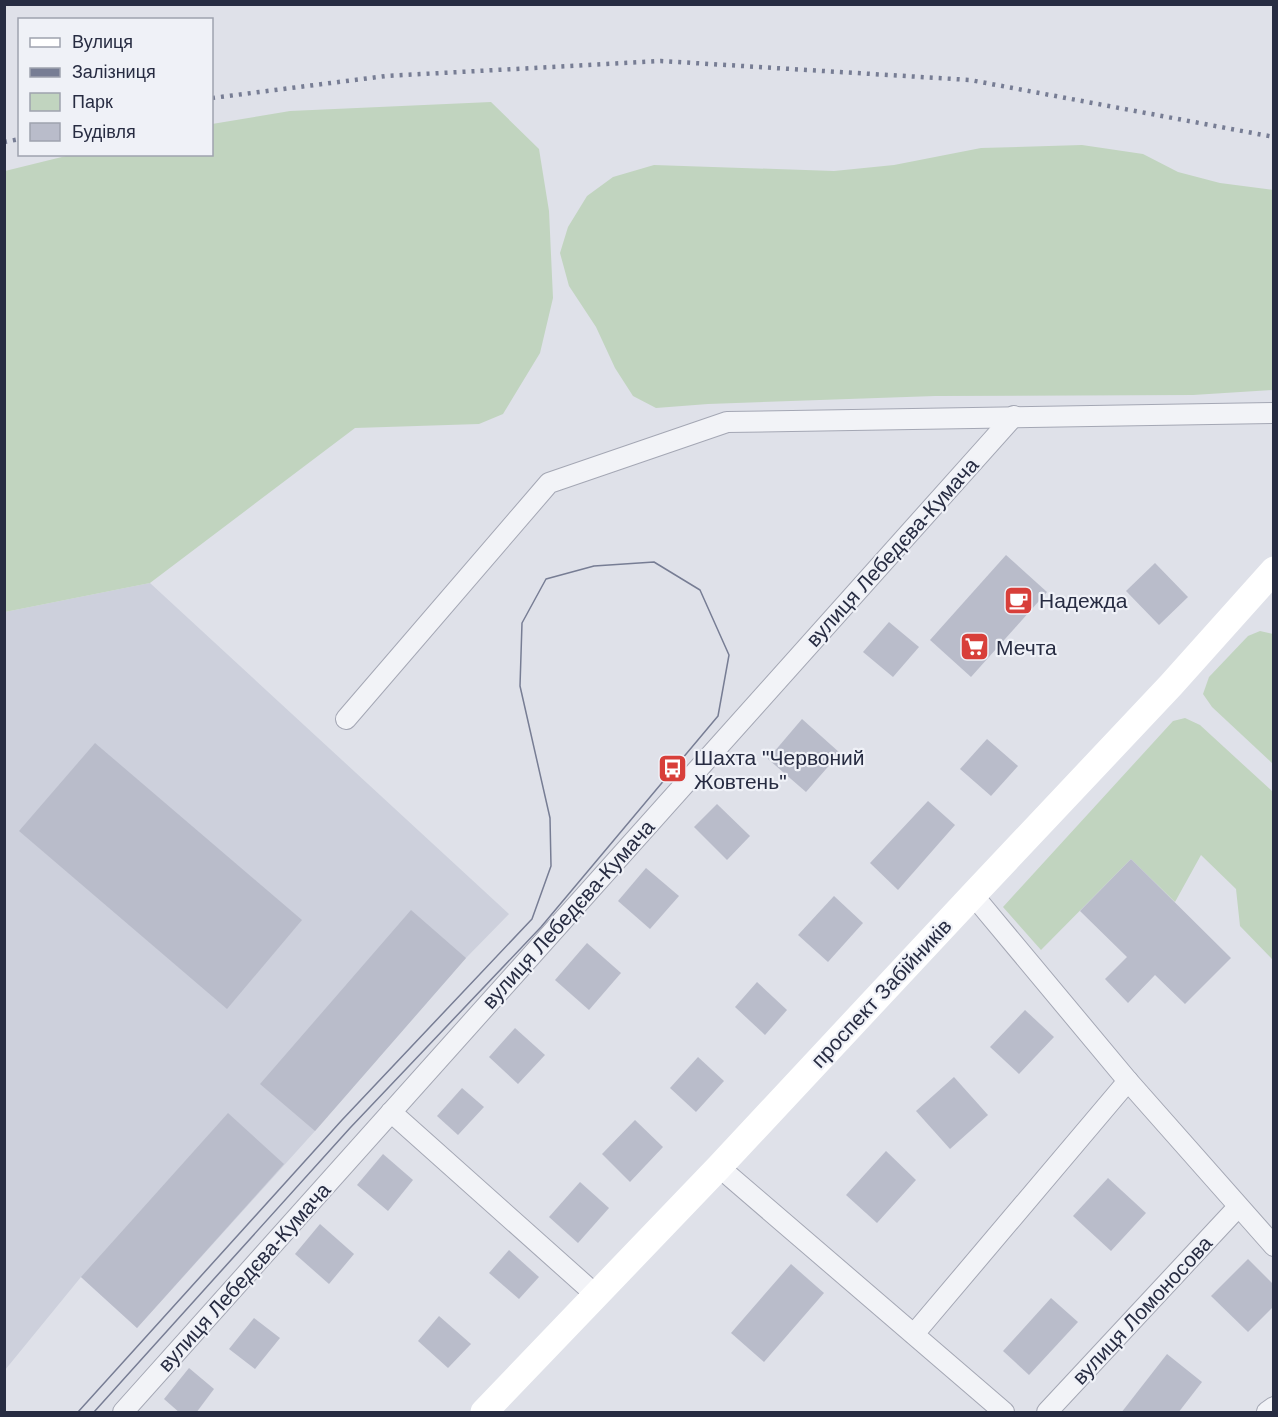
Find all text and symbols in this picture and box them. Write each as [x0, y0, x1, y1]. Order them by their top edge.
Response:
legend [18, 18, 213, 156]
text: Вулиця [72, 32, 133, 52]
text: Залізниця [72, 62, 156, 82]
text: Парк [72, 92, 113, 112]
text: Будівля [72, 122, 136, 142]
street label: вулиця Лебедєва-Кумача [801, 453, 983, 651]
cafe icon: Надежда [1002, 584, 1034, 616]
place label: Надежда [1039, 589, 1128, 612]
supermarket icon: Мечта [959, 631, 991, 663]
place label: Мечта [996, 636, 1057, 659]
place label: Шахта "Червоний Жовтень" [694, 746, 865, 793]
bus stop icon: Шахта "Червоний Жовтень" [657, 753, 689, 785]
street label: вулиця Лебедєва-Кумача [477, 815, 659, 1013]
street label: проспект Забійників [806, 914, 956, 1072]
street label: вулиця Лебедєва-Кумача [153, 1178, 335, 1376]
street label: вулиця Ломоносова [1067, 1231, 1217, 1389]

